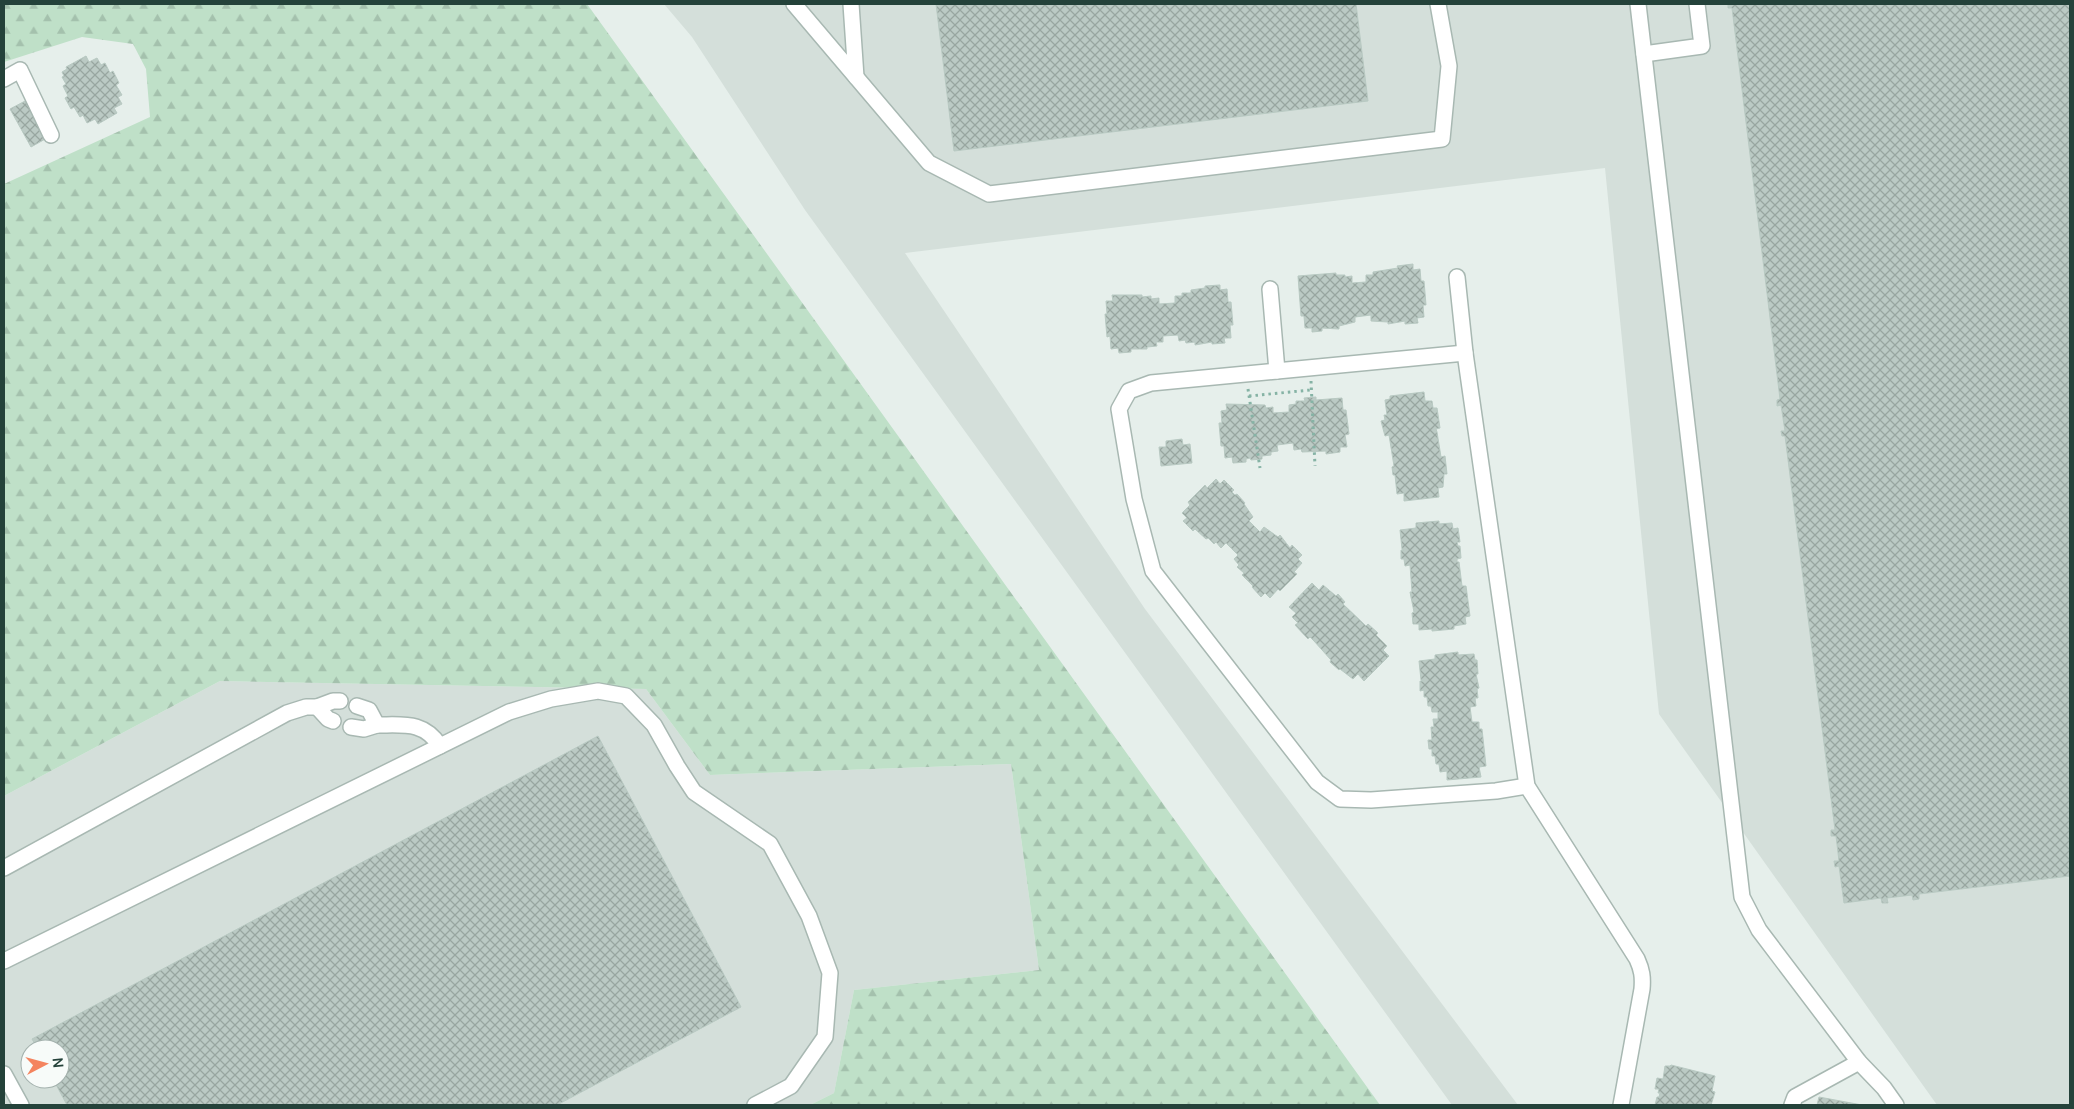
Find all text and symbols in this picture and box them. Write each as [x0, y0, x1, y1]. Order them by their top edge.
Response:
north arrow [20, 1039, 70, 1089]
text: N [48, 1057, 68, 1069]

